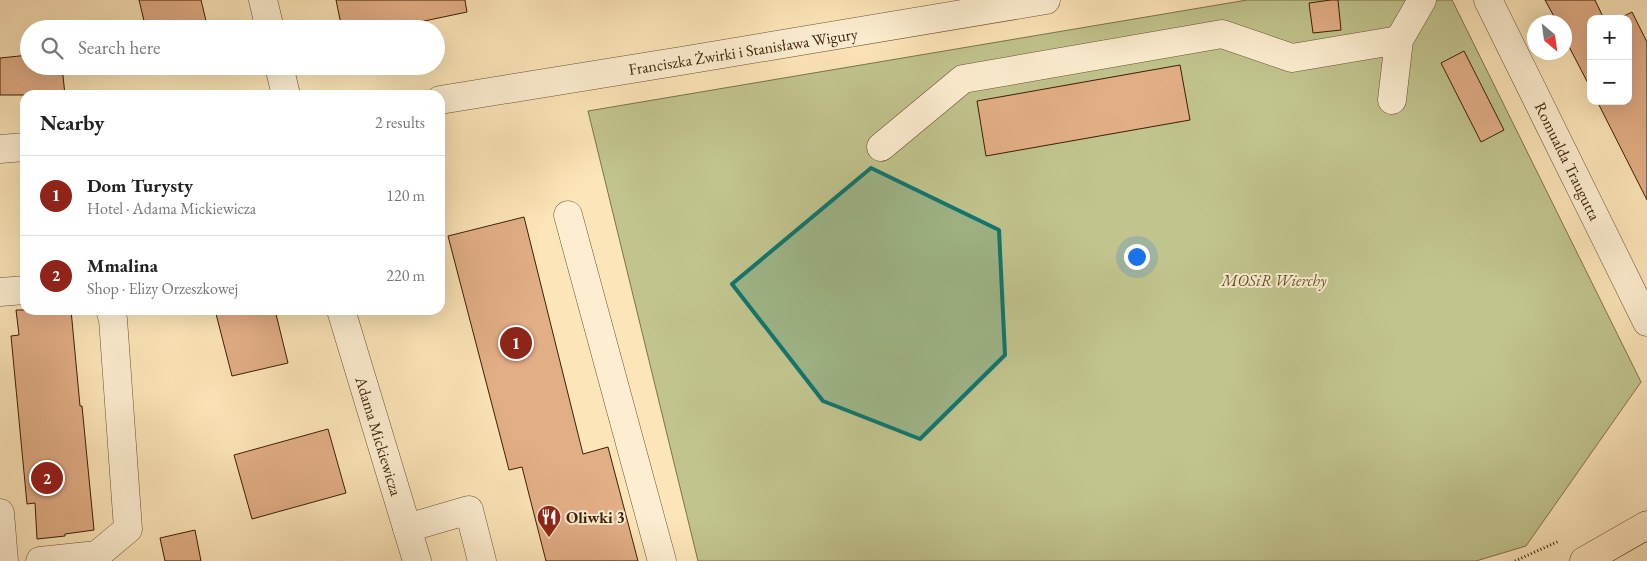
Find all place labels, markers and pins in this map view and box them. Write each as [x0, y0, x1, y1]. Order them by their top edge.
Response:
pin: 1 [500, 324, 532, 362]
pin: 2 [31, 459, 63, 497]
restaurant icon: Oliwki 3 [536, 504, 562, 538]
place label: Oliwki 3 [566, 507, 625, 528]

